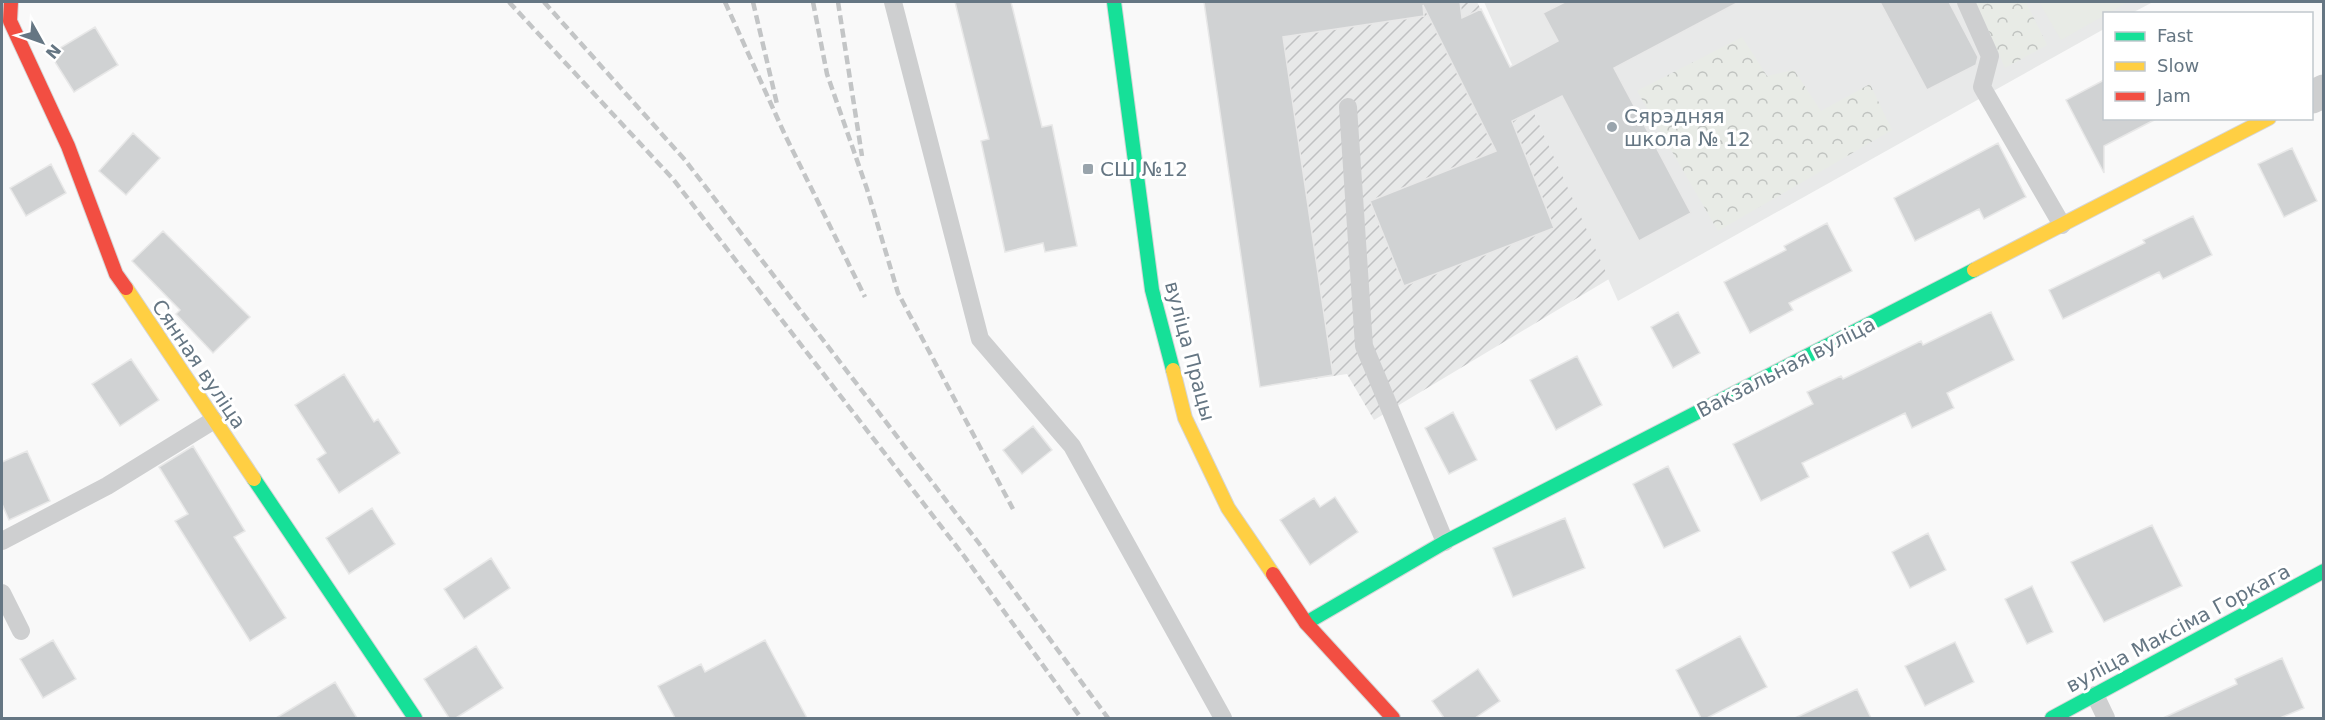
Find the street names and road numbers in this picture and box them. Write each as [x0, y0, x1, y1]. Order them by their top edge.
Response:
street label: вуліца Працы [1160, 279, 1220, 423]
street label: Сянная вуліца [147, 295, 251, 433]
street label: Вакзальная вуліца [1693, 312, 1879, 422]
street label: вуліца Максіма Горкага [2062, 559, 2294, 697]

